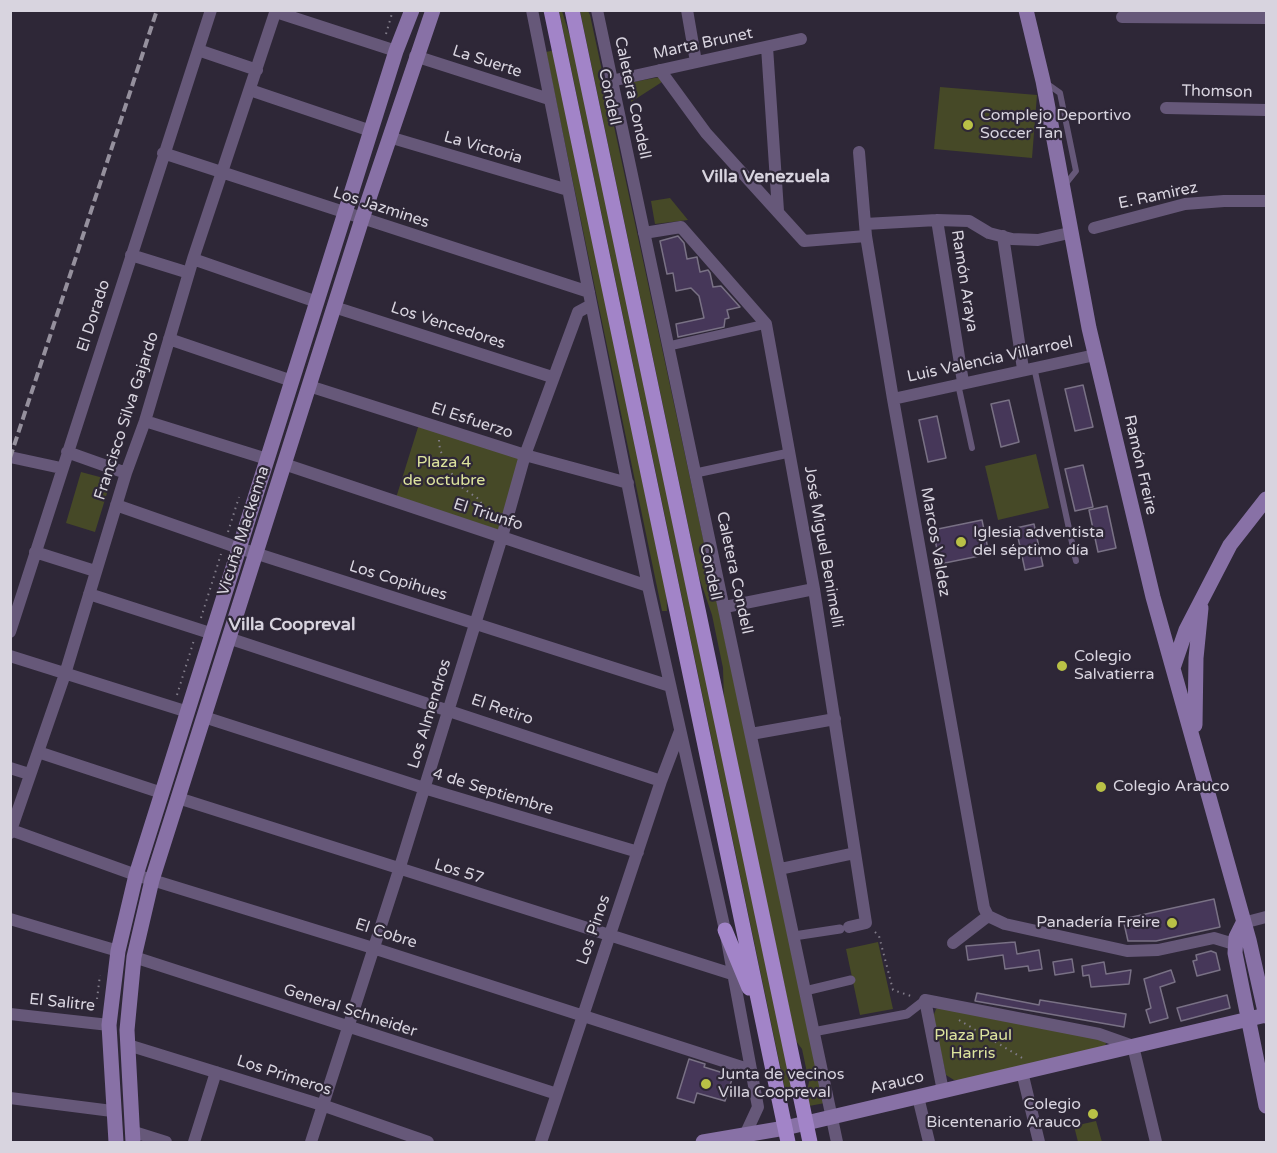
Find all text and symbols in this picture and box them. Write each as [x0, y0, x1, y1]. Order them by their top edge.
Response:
street label: Marta Brunet [651, 24, 755, 64]
street label: Caletera Condell [610, 35, 654, 161]
street label: La Suerte [450, 42, 524, 82]
street label: Condell [594, 67, 624, 127]
street label: Thomson [1181, 82, 1253, 102]
place label: Complejo Deportivo Soccer Tan [980, 106, 1131, 144]
marker: Complejo Deportivo Soccer Tan [961, 118, 975, 132]
street label: La Victoria [442, 128, 524, 168]
district label: Villa Venezuela [702, 166, 830, 188]
street label: E. Ramirez [1117, 178, 1199, 214]
street label: Los Jazmines [330, 183, 432, 233]
street label: Ramón Araya [946, 229, 982, 333]
street label: El Dorado [73, 277, 115, 355]
street label: Los Vencedores [388, 298, 508, 354]
street label: Francisco Silva Gajardo [91, 329, 163, 503]
street label: Luis Valencia Villarroel [905, 333, 1075, 387]
street label: El Esfuerzo [429, 399, 515, 443]
street label: Ramón Freire [1119, 413, 1161, 517]
park label: Plaza 4 de octubre [403, 453, 485, 491]
street label: Vicuña Mackenna [214, 464, 274, 598]
street label: José Miguel Benimelli [799, 465, 847, 629]
street label: Marcos Valdez [916, 486, 954, 598]
street label: El Triunfo [451, 495, 525, 535]
street label: Caletera Condell [712, 510, 756, 636]
place label: Iglesia adventista del séptimo día [973, 523, 1104, 561]
marker: Iglesia adventista del séptimo día [954, 535, 968, 549]
street label: Condell [695, 542, 725, 602]
street label: Los Copihues [347, 557, 449, 605]
district label: Villa Coopreval [229, 614, 355, 636]
place label: Colegio Salvatierra [1074, 647, 1154, 685]
street label: Los Almendros [404, 657, 456, 771]
marker: Colegio Salvatierra [1055, 659, 1069, 673]
street label: El Retiro [468, 690, 536, 730]
street label: 4 de Septiembre [430, 764, 556, 820]
place label: Colegio Arauco [1113, 777, 1229, 797]
marker: Colegio Arauco [1094, 780, 1108, 794]
street label: Los 57 [432, 855, 486, 889]
street label: Los Pinos [573, 893, 615, 967]
place label: Panadería Freire [1036, 913, 1160, 933]
street label: El Cobre [353, 915, 419, 953]
marker: Panadería Freire [1165, 916, 1179, 930]
street label: General Schneider [281, 980, 419, 1042]
street label: El Salitre [28, 990, 96, 1016]
park label: Plaza Paul Harris [934, 1026, 1012, 1064]
street label: Los Primeros [234, 1052, 334, 1100]
place label: Junta de vecinos Villa Coopreval [718, 1065, 844, 1103]
street label: Arauco [868, 1067, 926, 1099]
marker: Junta de vecinos Villa Coopreval [699, 1077, 713, 1091]
place label: Colegio Bicentenario Arauco [926, 1095, 1081, 1133]
marker: Colegio Bicentenario Arauco [1086, 1107, 1100, 1121]

